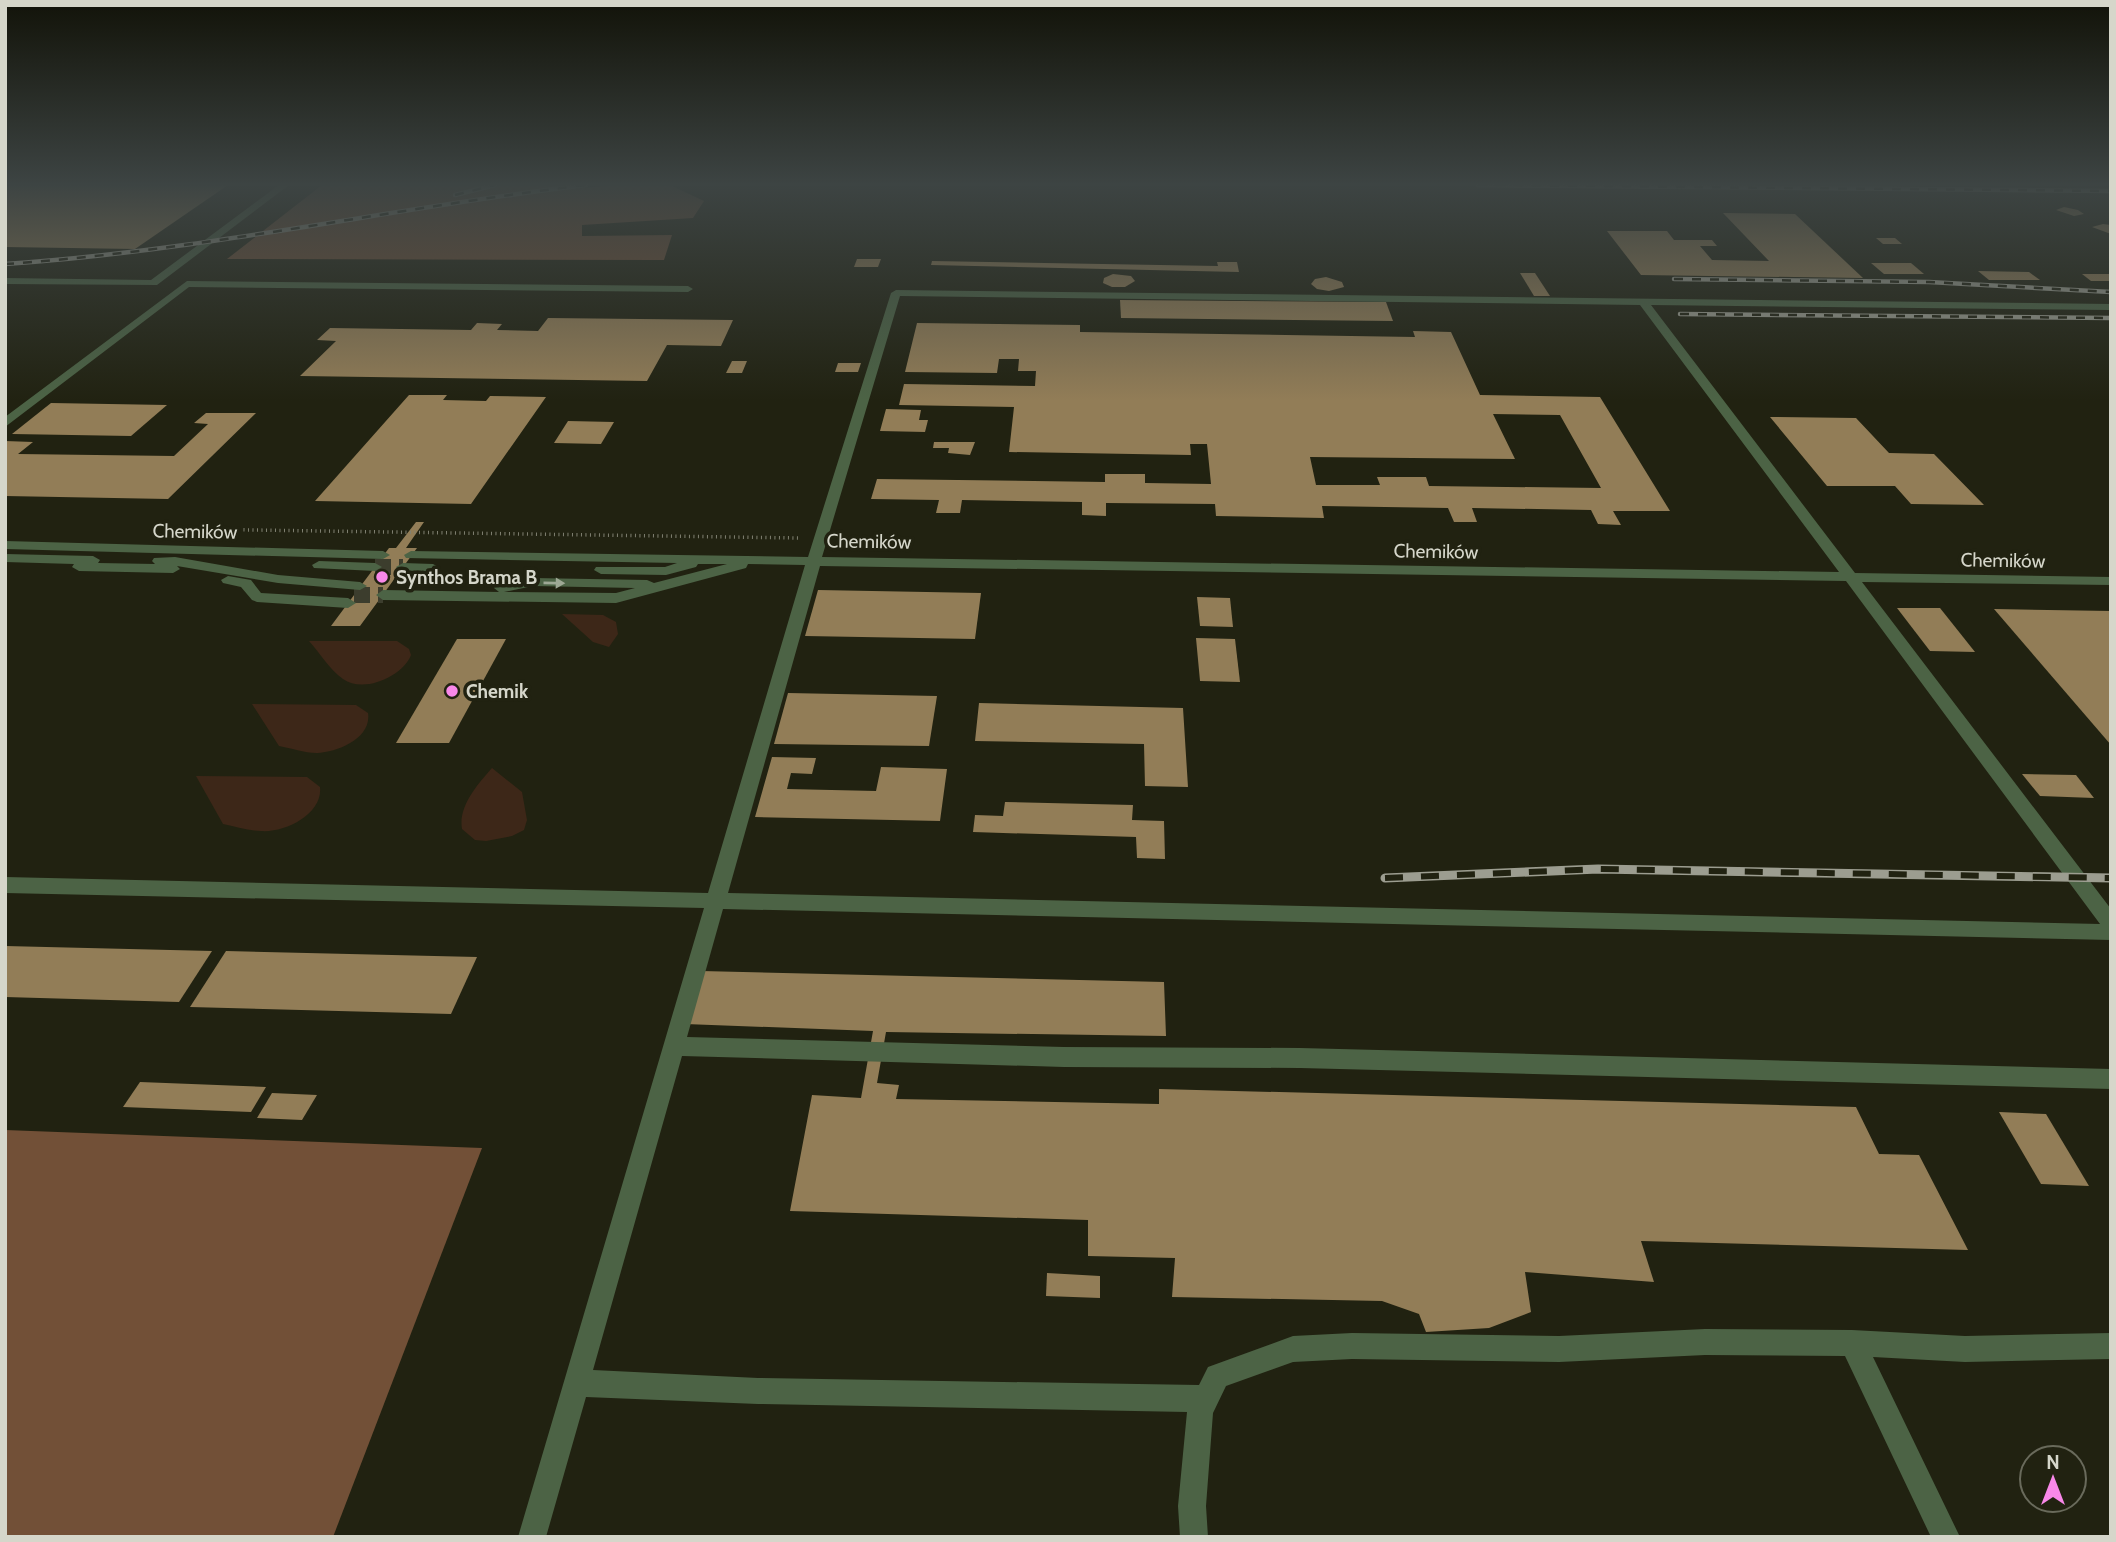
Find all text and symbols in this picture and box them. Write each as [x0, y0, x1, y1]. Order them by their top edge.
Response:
street label: Chemików [152, 519, 238, 544]
street label: Chemików [826, 529, 912, 554]
street label: Chemików [1393, 539, 1479, 564]
street label: Chemików [1960, 548, 2046, 573]
place label: Synthos Brama B [396, 566, 537, 589]
marker: Synthos Brama B [374, 569, 390, 585]
one-way arrow [544, 577, 566, 589]
place label: Chemik [466, 680, 529, 703]
marker: Chemik [444, 683, 460, 699]
north arrow [2018, 1444, 2088, 1514]
text: N [2046, 1451, 2060, 1474]

